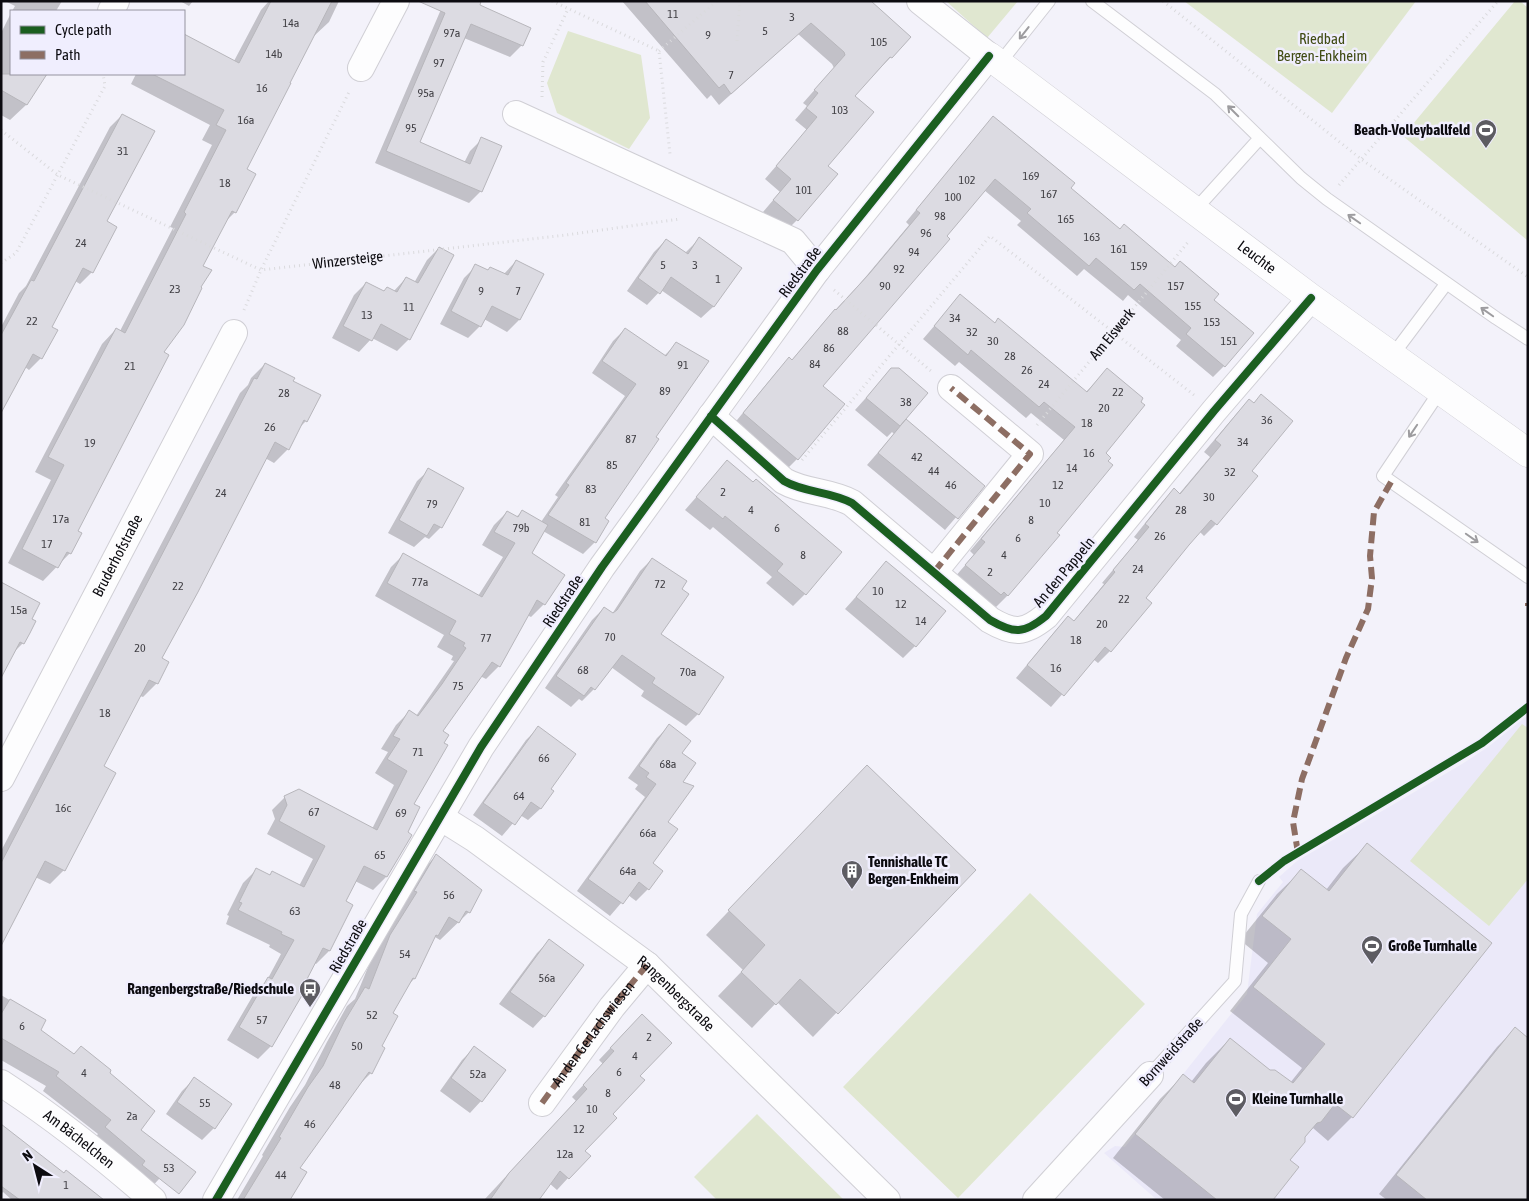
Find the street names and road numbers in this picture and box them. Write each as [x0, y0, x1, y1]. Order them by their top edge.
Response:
street label: Leuchte [1235, 237, 1280, 277]
street label: Riedstraße [775, 243, 824, 301]
street label: Winzersteige [311, 247, 384, 272]
street label: Am Eiswerk [1085, 304, 1138, 363]
street label: Bruderhofstraße [89, 511, 146, 599]
street label: An den Pappeln [1029, 533, 1098, 610]
street label: Riedstraße [539, 571, 586, 630]
street label: Riedstraße [325, 916, 370, 976]
street label: Rangenbergstraße [634, 952, 718, 1034]
street label: An den Gerlachswiesen [548, 978, 638, 1090]
street label: Bornweidstraße [1135, 1014, 1206, 1090]
street label: Am Bächelchen [41, 1106, 118, 1171]

